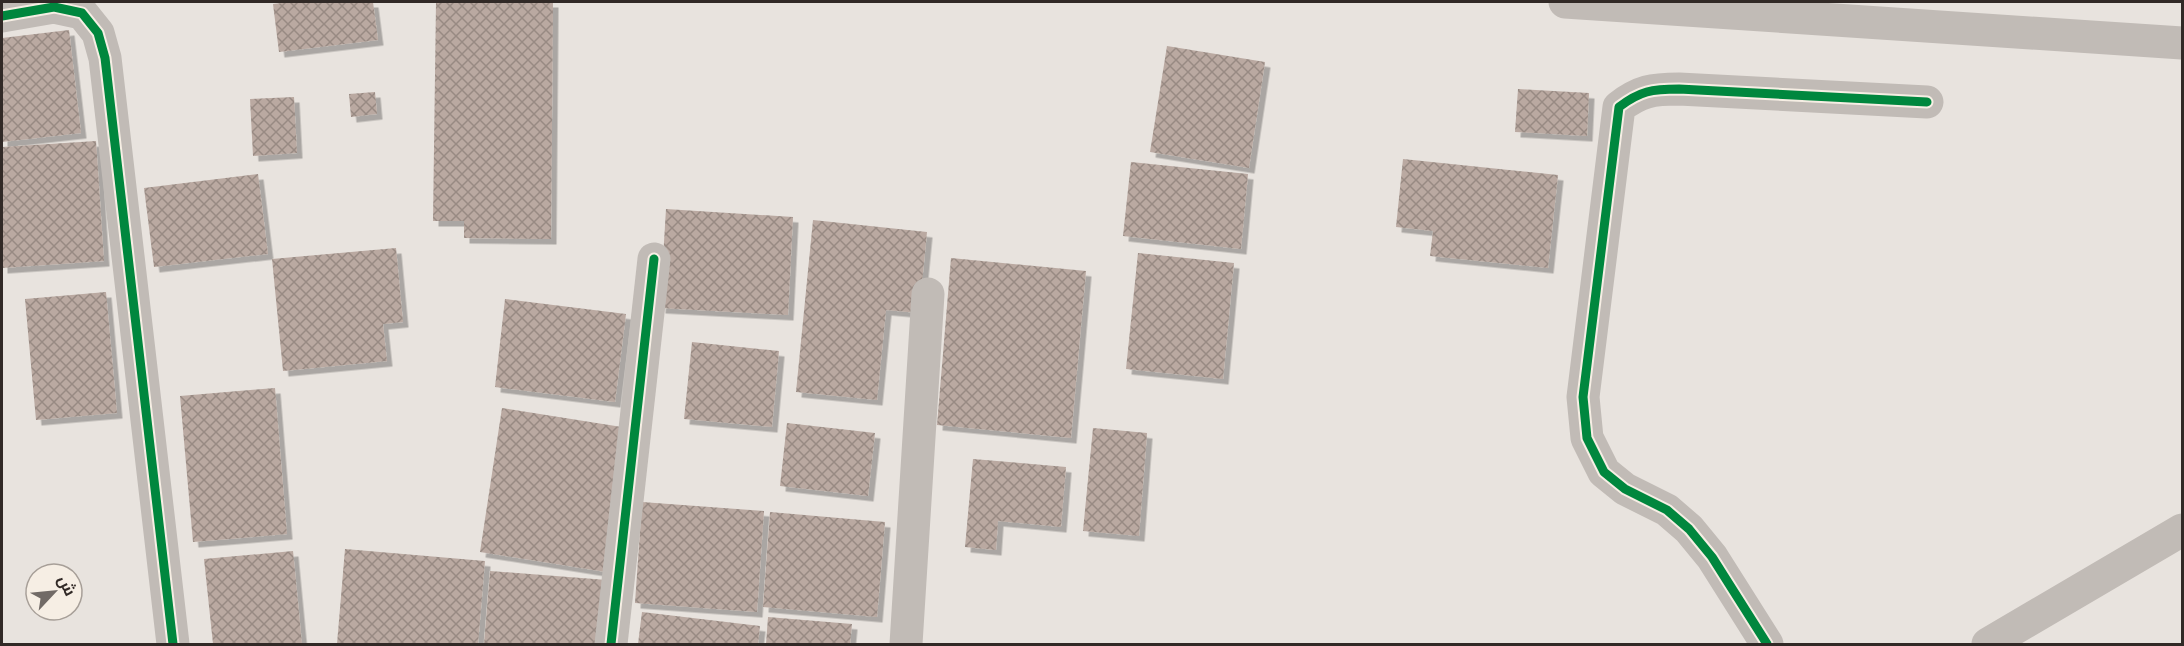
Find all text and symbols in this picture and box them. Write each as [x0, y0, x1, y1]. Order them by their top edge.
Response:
north arrow [24, 562, 84, 622]
text: ش [54, 572, 80, 599]

